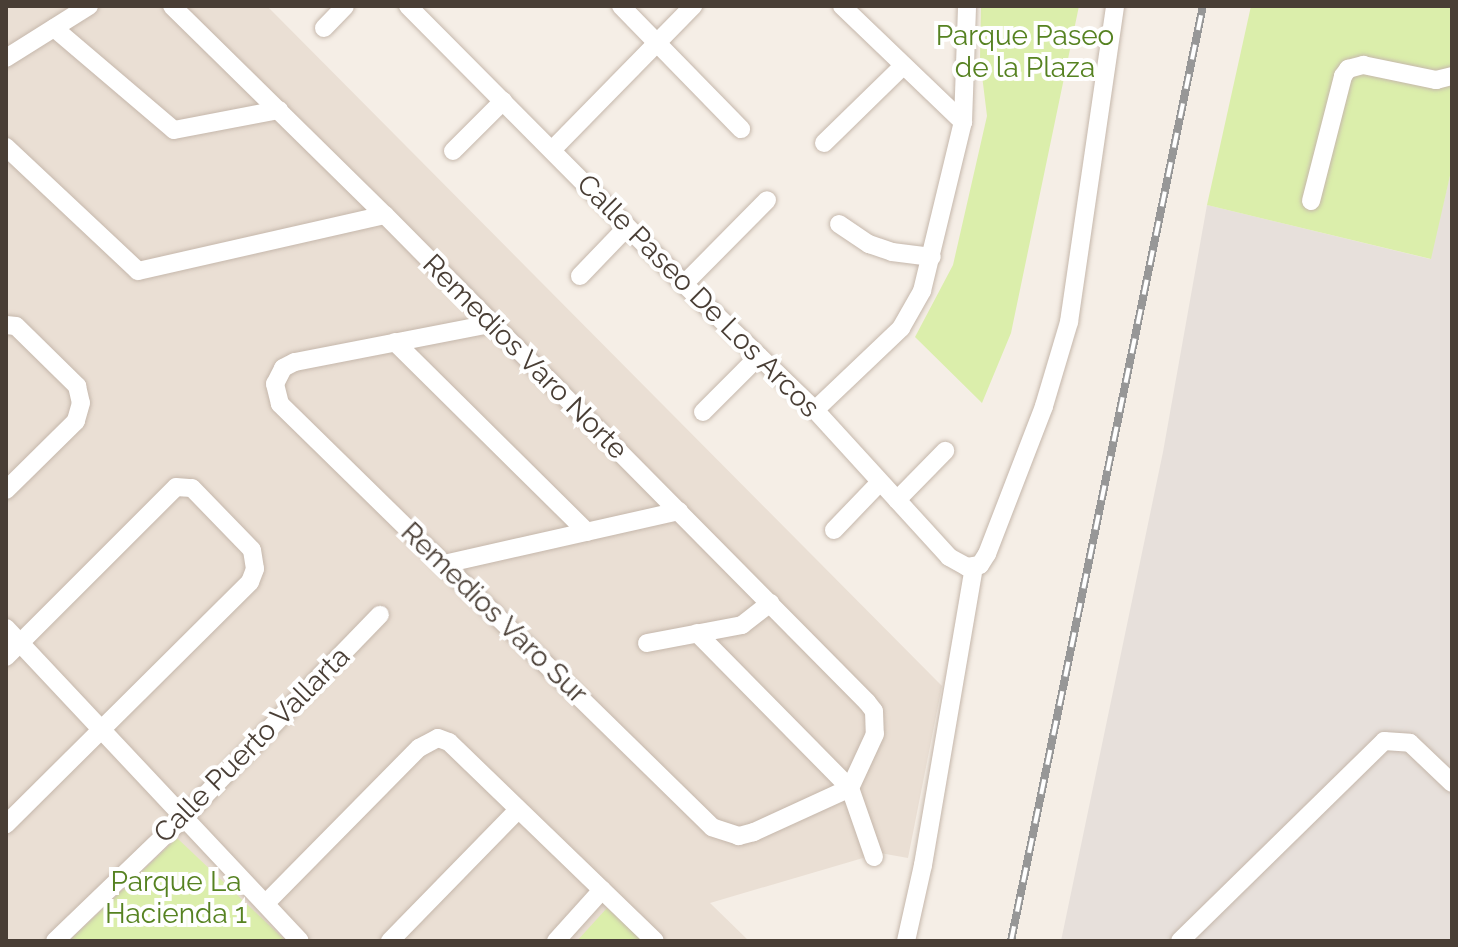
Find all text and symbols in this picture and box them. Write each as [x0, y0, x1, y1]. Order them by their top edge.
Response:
park label: Parque Paseo de la Plaza [936, 19, 1114, 85]
street label: Calle Paseo De Los Arcos [569, 167, 827, 425]
street label: Remedios Varo Norte [415, 247, 635, 467]
street label: Remedios Varo Sur [394, 515, 594, 711]
street label: Calle Puerto Vallarta [147, 640, 357, 850]
park label: Parque La Hacienda 1 [105, 865, 247, 931]

